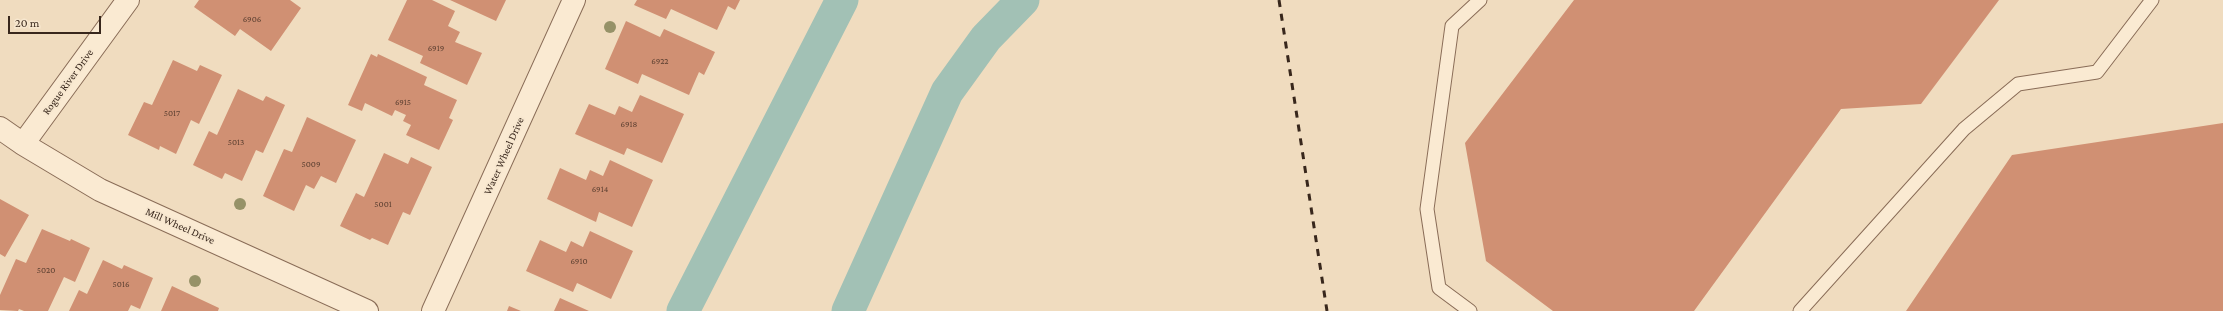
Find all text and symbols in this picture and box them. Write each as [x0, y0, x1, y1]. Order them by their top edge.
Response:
scale bar [10, 8, 103, 34]
house number: 6906 [243, 14, 261, 24]
text: 20 m [15, 16, 39, 30]
house number: 6919 [428, 43, 444, 53]
street label: Rogue River Drive [40, 47, 96, 117]
house number: 6922 [651, 56, 669, 66]
house number: 6915 [395, 97, 411, 107]
house number: 5017 [164, 108, 180, 118]
street label: Water Wheel Drive [481, 115, 527, 197]
house number: 6918 [621, 119, 637, 129]
house number: 5013 [228, 137, 244, 147]
house number: 5009 [302, 159, 320, 169]
house number: 6914 [592, 184, 608, 194]
house number: 5001 [374, 199, 392, 209]
street label: Mill Wheel Drive [143, 205, 217, 247]
house number: 6910 [571, 256, 587, 266]
house number: 5020 [37, 265, 55, 275]
house number: 5016 [113, 279, 129, 289]

